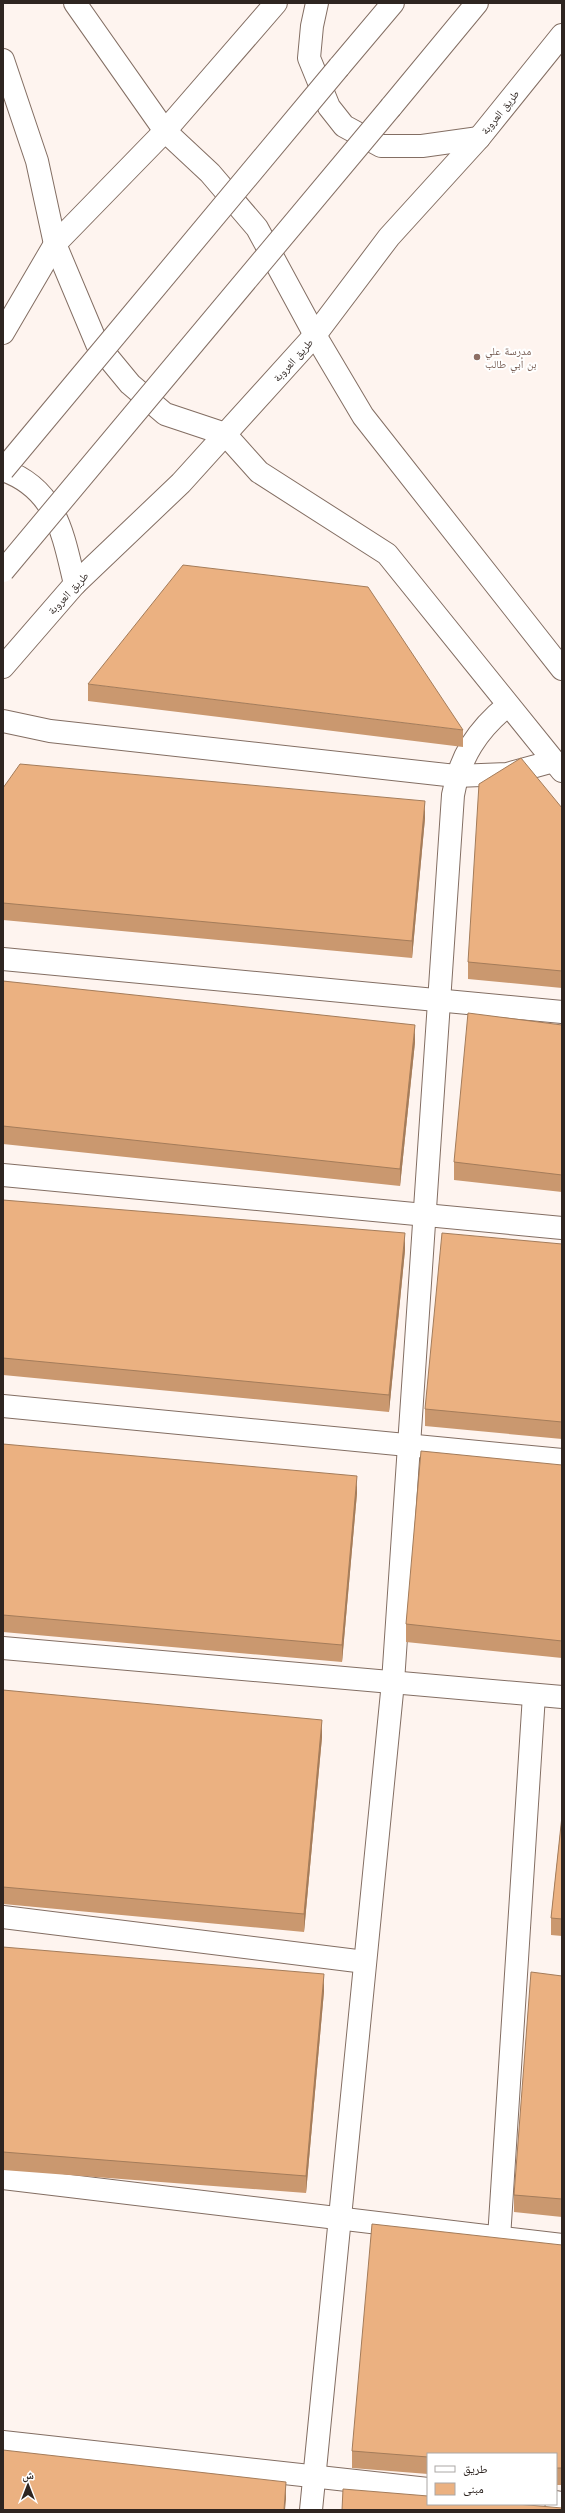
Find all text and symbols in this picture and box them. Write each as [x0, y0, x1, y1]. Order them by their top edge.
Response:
street label: طريق العروبة [479, 87, 522, 137]
street label: طريق العروبة [271, 336, 316, 385]
place label: مدرسة علي بن أبي طالب [485, 345, 537, 373]
marker: مدرسة علي بن أبي طالب [472, 352, 482, 362]
street label: طريق العروبة [45, 569, 91, 617]
legend [427, 2453, 557, 2505]
text: طريق [463, 2462, 488, 2476]
north arrow [8, 2465, 48, 2505]
text: ش [22, 2469, 34, 2483]
text: مبنى [463, 2482, 484, 2496]

